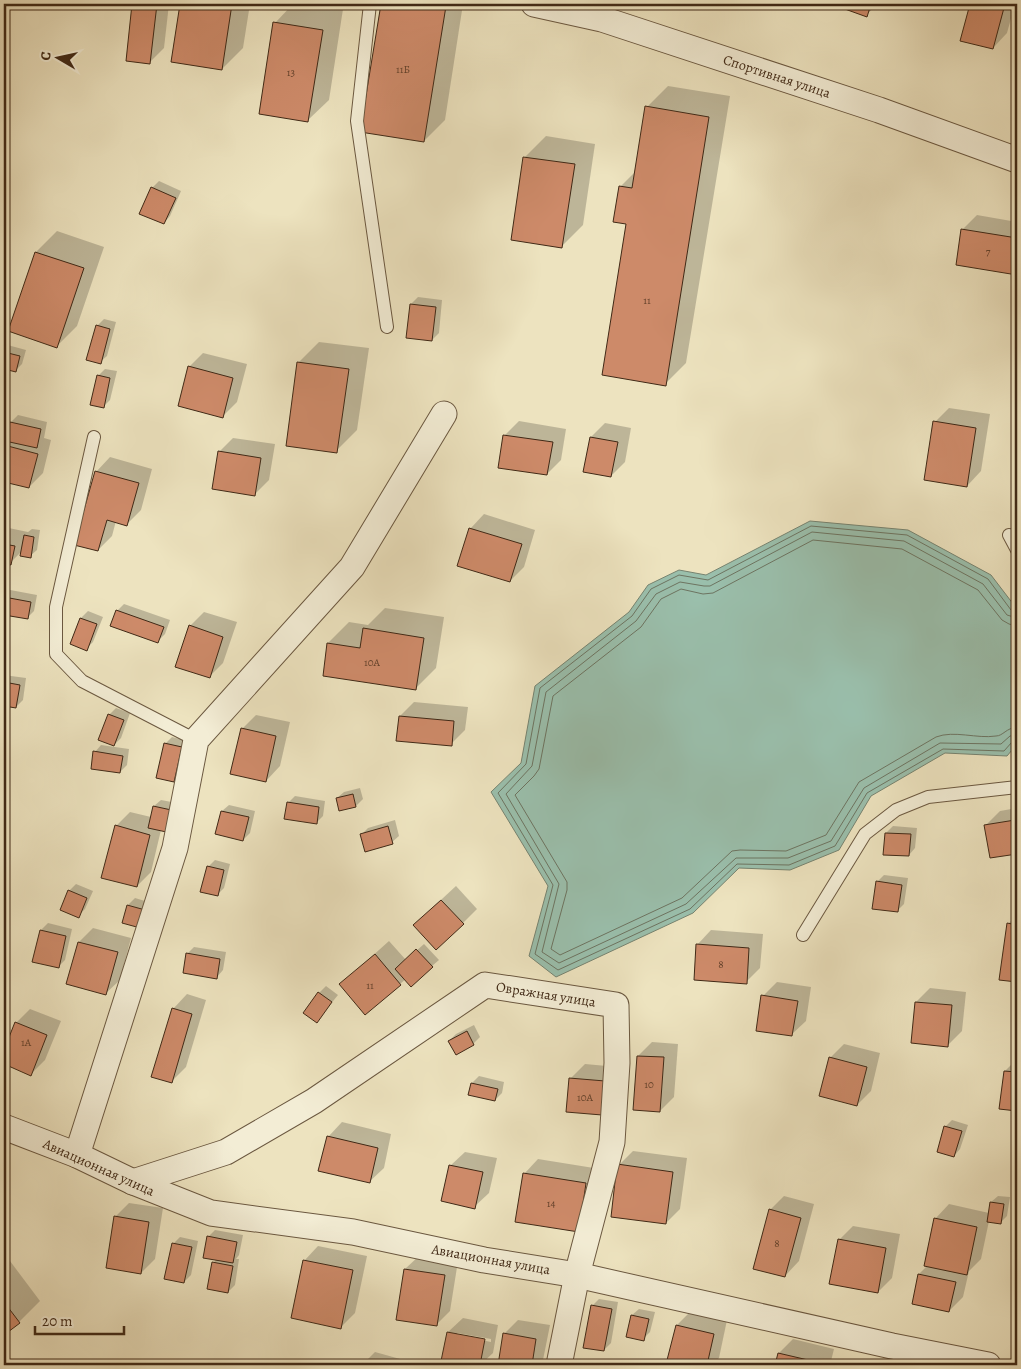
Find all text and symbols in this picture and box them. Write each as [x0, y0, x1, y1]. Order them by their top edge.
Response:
north arrow [32, 32, 82, 82]
text: С [36, 50, 56, 62]
street label: Спортивная улица [721, 50, 833, 103]
house number: 11Б [396, 62, 410, 77]
house number: 13 [287, 65, 295, 80]
house number: 7 [986, 244, 991, 259]
house number: 11 [643, 293, 651, 308]
house number: 10А [364, 655, 381, 670]
house number: 8 [718, 957, 724, 972]
street label: Овражная улица [495, 977, 598, 1012]
house number: 11 [366, 978, 374, 993]
house number: 1А [21, 1035, 32, 1050]
house number: 10 [644, 1077, 654, 1092]
house number: 10А [577, 1090, 594, 1105]
street label: Авиационная улица [39, 1134, 158, 1201]
house number: 14 [547, 1196, 555, 1211]
house number: 8 [774, 1236, 780, 1251]
street label: Авиационная улица [429, 1240, 552, 1279]
scale bar [35, 1304, 124, 1336]
text: 20 m [42, 1311, 73, 1331]

